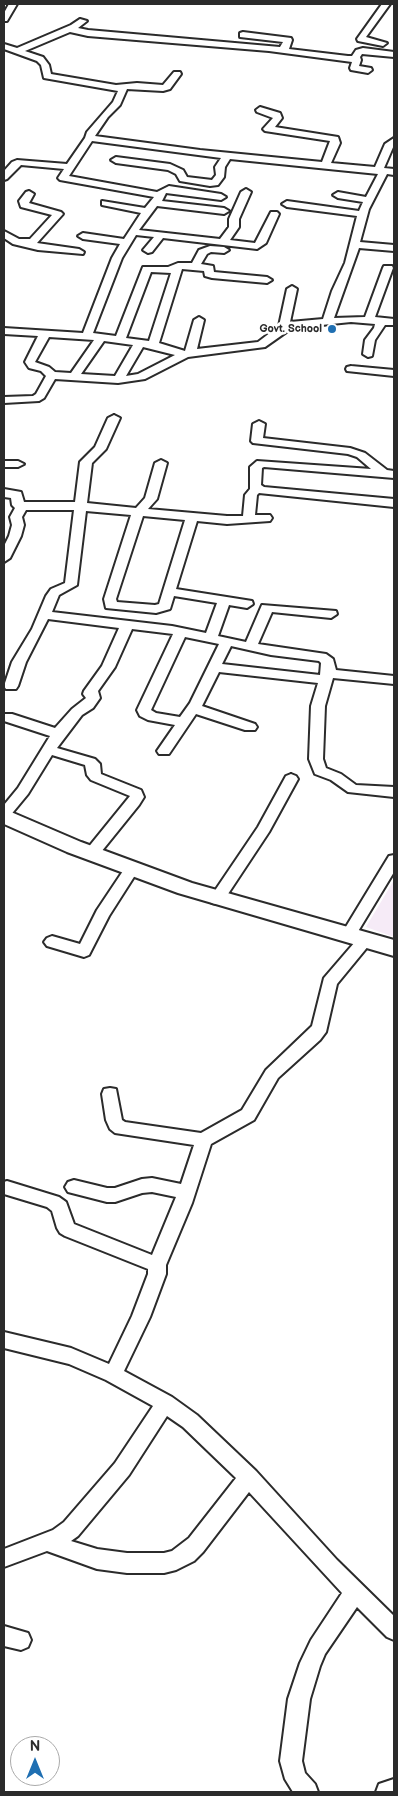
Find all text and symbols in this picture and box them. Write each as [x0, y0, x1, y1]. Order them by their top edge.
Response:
place label: Govt. School [260, 322, 322, 336]
marker: Govt. School [326, 323, 338, 335]
north arrow [10, 1736, 60, 1786]
text: N [30, 1738, 40, 1755]

